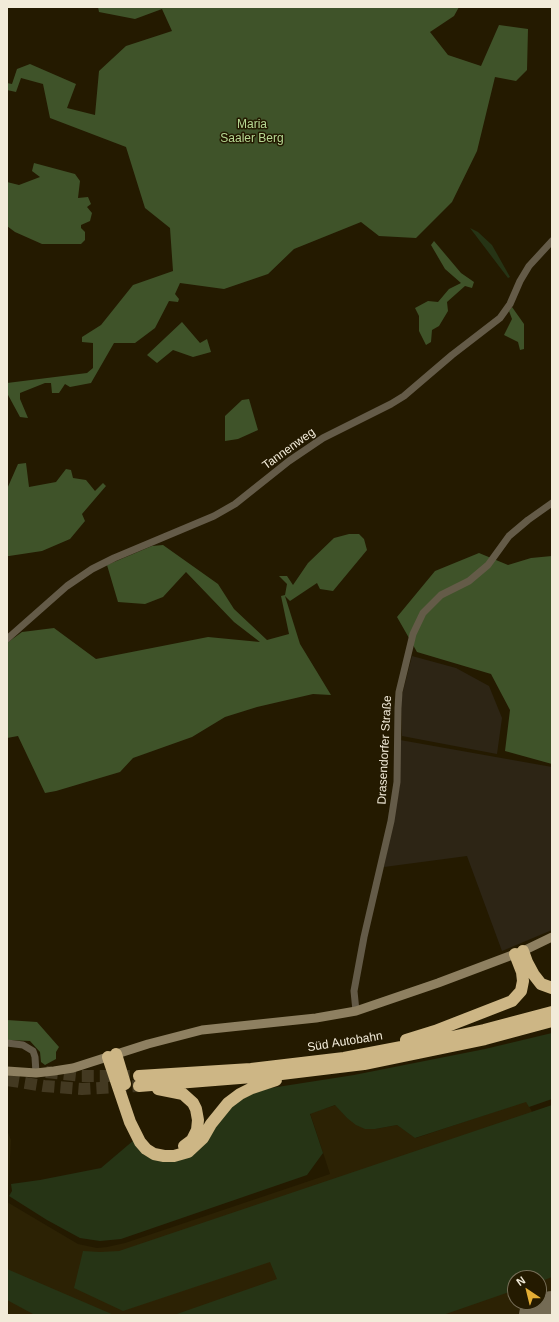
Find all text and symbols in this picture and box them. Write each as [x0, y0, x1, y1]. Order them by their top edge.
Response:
park label: Maria Saaler Berg [220, 118, 284, 146]
street label: Tannenweg [260, 425, 318, 473]
street label: Drasendorfer Straße [375, 695, 395, 805]
street label: Süd Autobahn [306, 1029, 384, 1055]
north arrow [507, 1270, 547, 1310]
text: N [514, 1274, 527, 1288]

